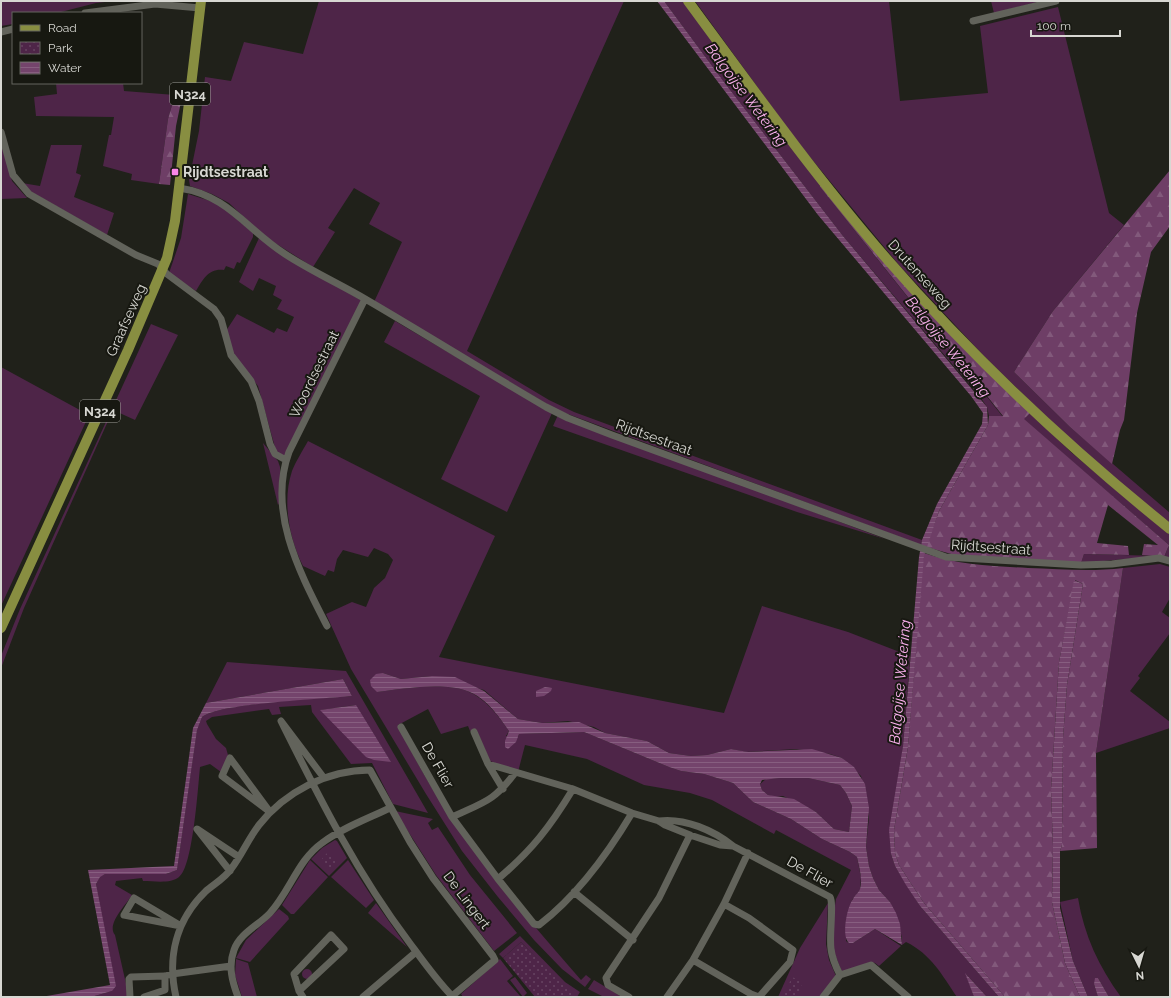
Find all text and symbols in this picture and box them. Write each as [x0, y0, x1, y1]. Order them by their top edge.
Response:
legend [12, 12, 142, 84]
scale bar [1031, 12, 1120, 38]
text: 100 m [1037, 19, 1071, 33]
text: Road [48, 21, 77, 35]
water label: Balgoijse Wetering [701, 40, 791, 150]
text: Park [48, 41, 73, 55]
text: Water [48, 61, 82, 75]
road number: N324 [170, 83, 210, 105]
place label: Rijdtsestraat [183, 164, 269, 180]
marker: Rijdtsestraat [170, 167, 180, 177]
street label: Drutenseweg [885, 236, 955, 312]
street label: Graafseweg [103, 281, 149, 359]
water label: Balgoijse Wetering [902, 293, 994, 401]
street label: Woordsestraat [286, 328, 342, 420]
road number: N324 [80, 400, 120, 422]
street label: Rijdtsestraat [614, 416, 695, 458]
street label: Rijdtsestraat [951, 536, 1032, 558]
water label: Balgoijse Wetering [886, 619, 914, 745]
street label: De Flier [419, 739, 457, 791]
street label: De Flier [784, 853, 836, 891]
street label: De Lingert [440, 868, 494, 932]
north arrow [1119, 946, 1159, 986]
text: N [1135, 969, 1145, 982]

